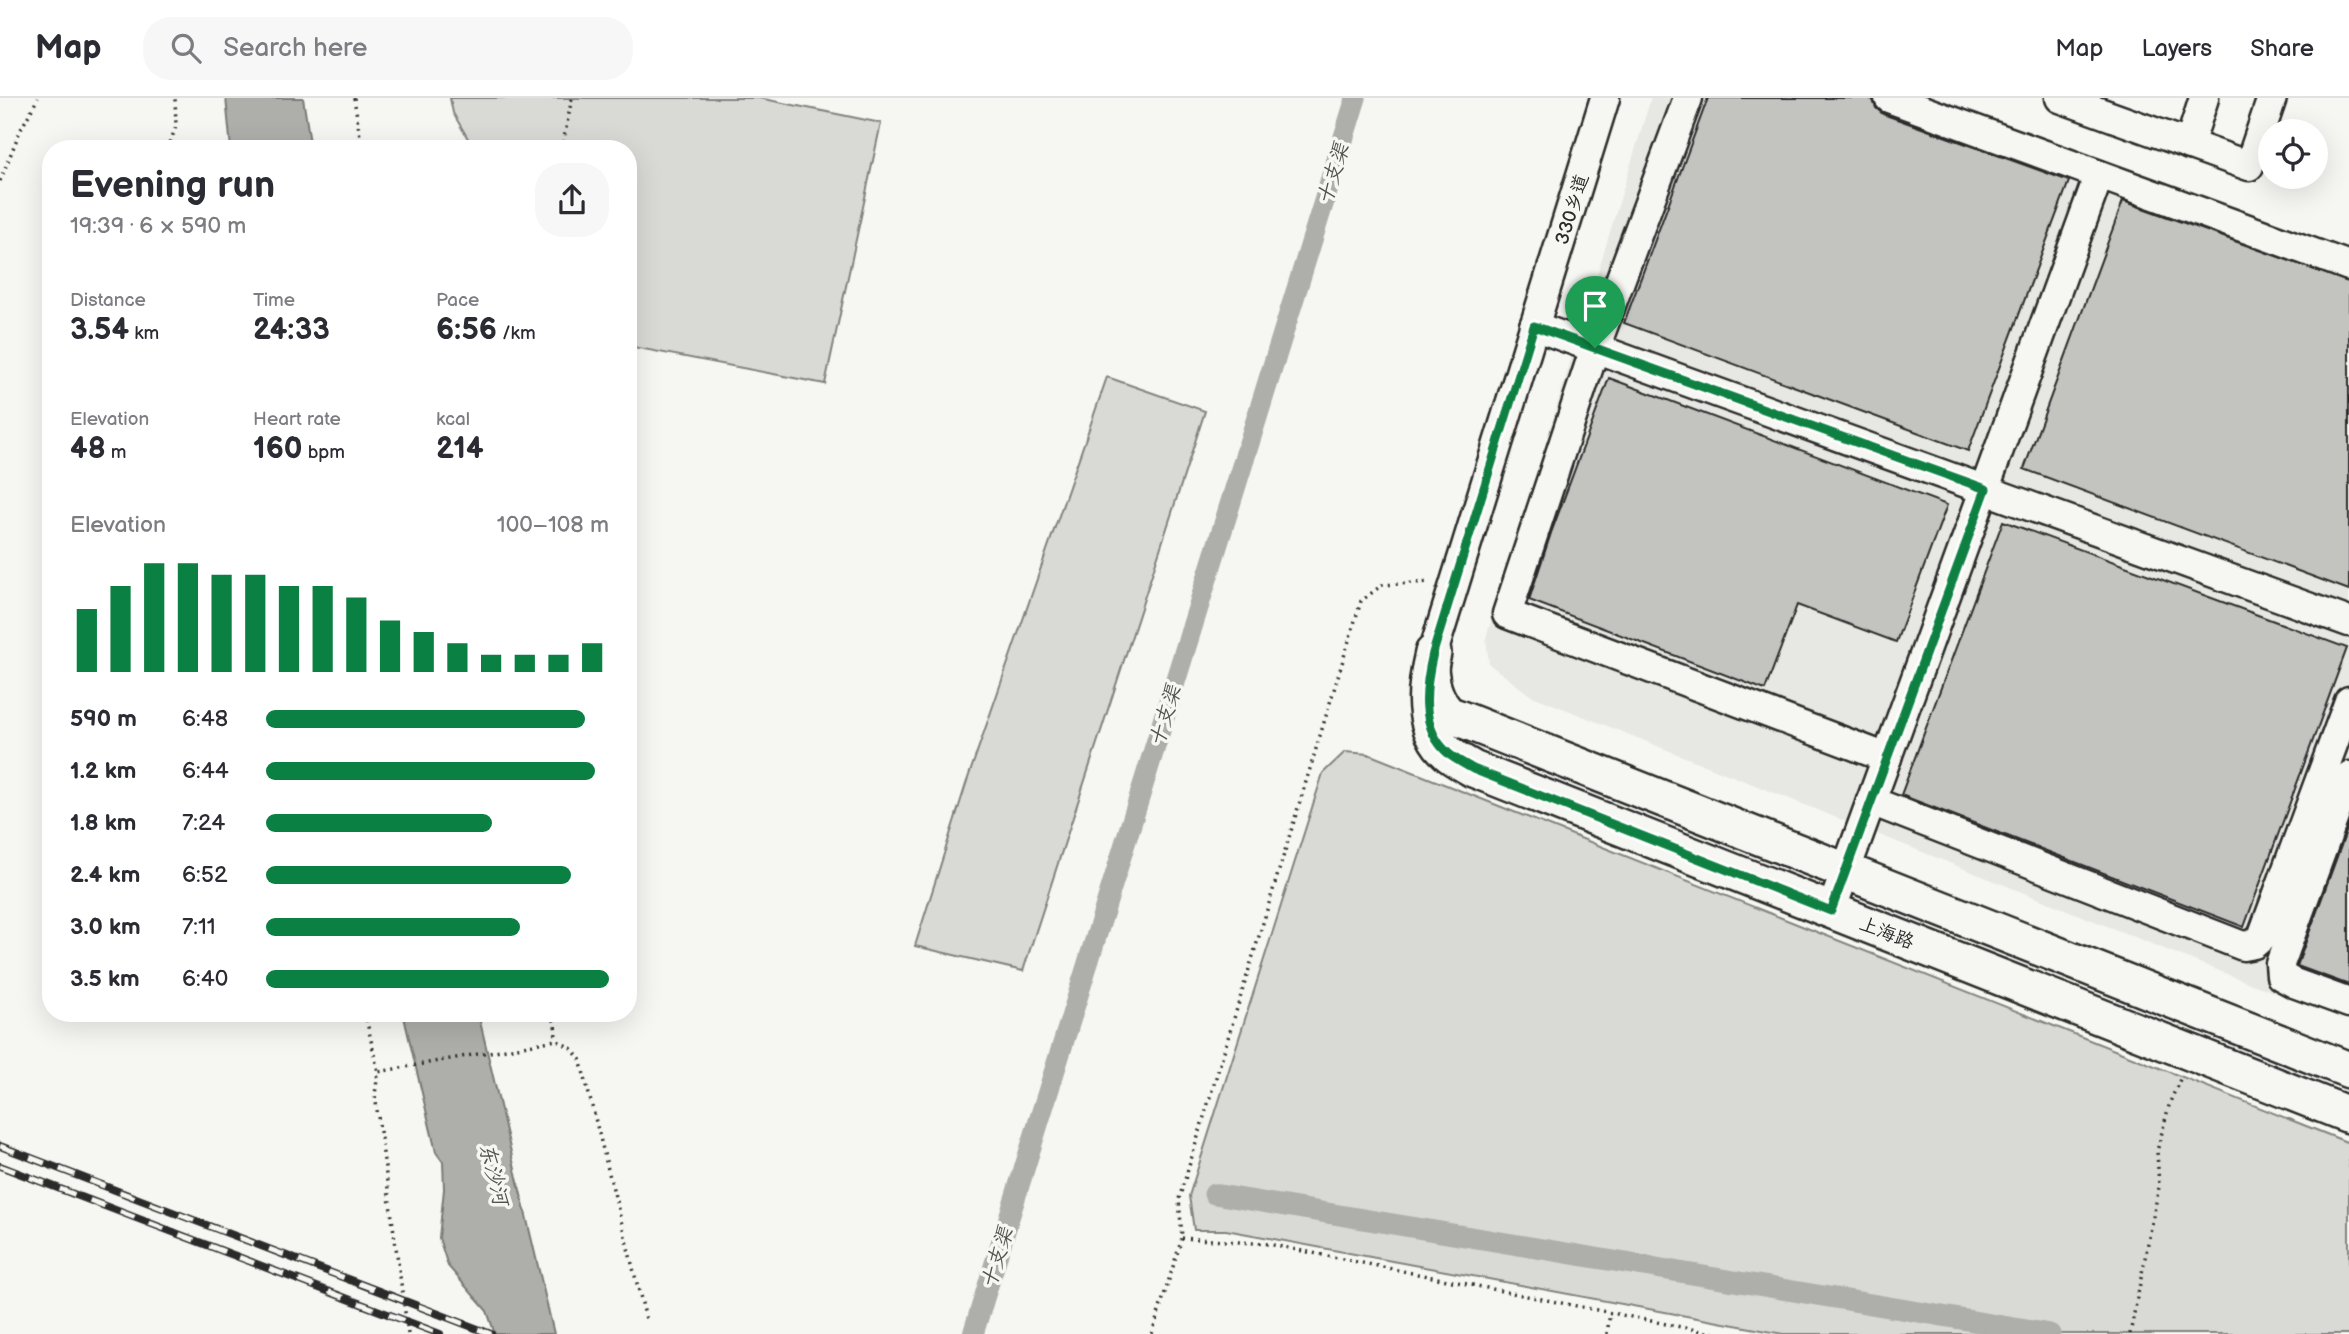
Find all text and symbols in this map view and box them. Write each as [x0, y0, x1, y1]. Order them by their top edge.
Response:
search box [143, 17, 633, 80]
text: Map [35, 28, 101, 68]
icon: search [167, 29, 205, 67]
text: Search here [223, 33, 367, 64]
text: Map [2055, 34, 2103, 63]
text: Layers [2141, 34, 2212, 63]
text: Share [2250, 34, 2314, 63]
map controls [2258, 119, 2328, 189]
button: locate [2258, 119, 2328, 189]
water label: 十支渠 [1312, 138, 1355, 208]
text: Evening run [70, 163, 275, 208]
button: share [535, 163, 609, 237]
street label: 330乡道 [1551, 171, 1594, 247]
text: 19:39 · 6 × 590 m [70, 212, 246, 240]
pin [1565, 276, 1625, 348]
icon: arrive [1576, 287, 1614, 325]
text: Distance [70, 289, 146, 312]
text: Time [253, 289, 295, 312]
text: Pace [436, 289, 479, 312]
text: 3.54 [70, 312, 129, 348]
text: 24:33 [253, 312, 330, 348]
text: 6:56 [436, 312, 497, 348]
text: km [129, 322, 159, 345]
text: /km [497, 322, 536, 345]
text: Elevation [70, 408, 149, 431]
text: Heart rate [253, 408, 341, 431]
text: kcal [436, 408, 470, 431]
text: 48 [70, 431, 106, 467]
text: 160 [253, 431, 303, 467]
text: 214 [436, 431, 484, 467]
text: m [106, 441, 127, 464]
text: bpm [303, 441, 345, 464]
text: Elevation [70, 511, 166, 539]
text: 100–108 m [497, 511, 609, 539]
water label: 十支渠 [1144, 680, 1187, 750]
text: 590 m [70, 705, 137, 733]
text: 6:48 [182, 705, 228, 733]
text: 1.2 km [70, 757, 136, 785]
text: 6:44 [182, 757, 229, 785]
text: 1.8 km [70, 809, 136, 837]
text: 7:24 [182, 809, 225, 837]
text: 2.4 km [70, 861, 140, 889]
text: 6:52 [182, 861, 227, 889]
street label: 上海路 [1856, 912, 1917, 954]
text: 3.0 km [70, 913, 141, 941]
text: 7:11 [182, 913, 216, 941]
text: 3.5 km [70, 965, 140, 993]
text: 6:40 [182, 965, 228, 993]
water label: 东沙河 [474, 1141, 514, 1211]
water label: 十支渠 [976, 1222, 1019, 1292]

